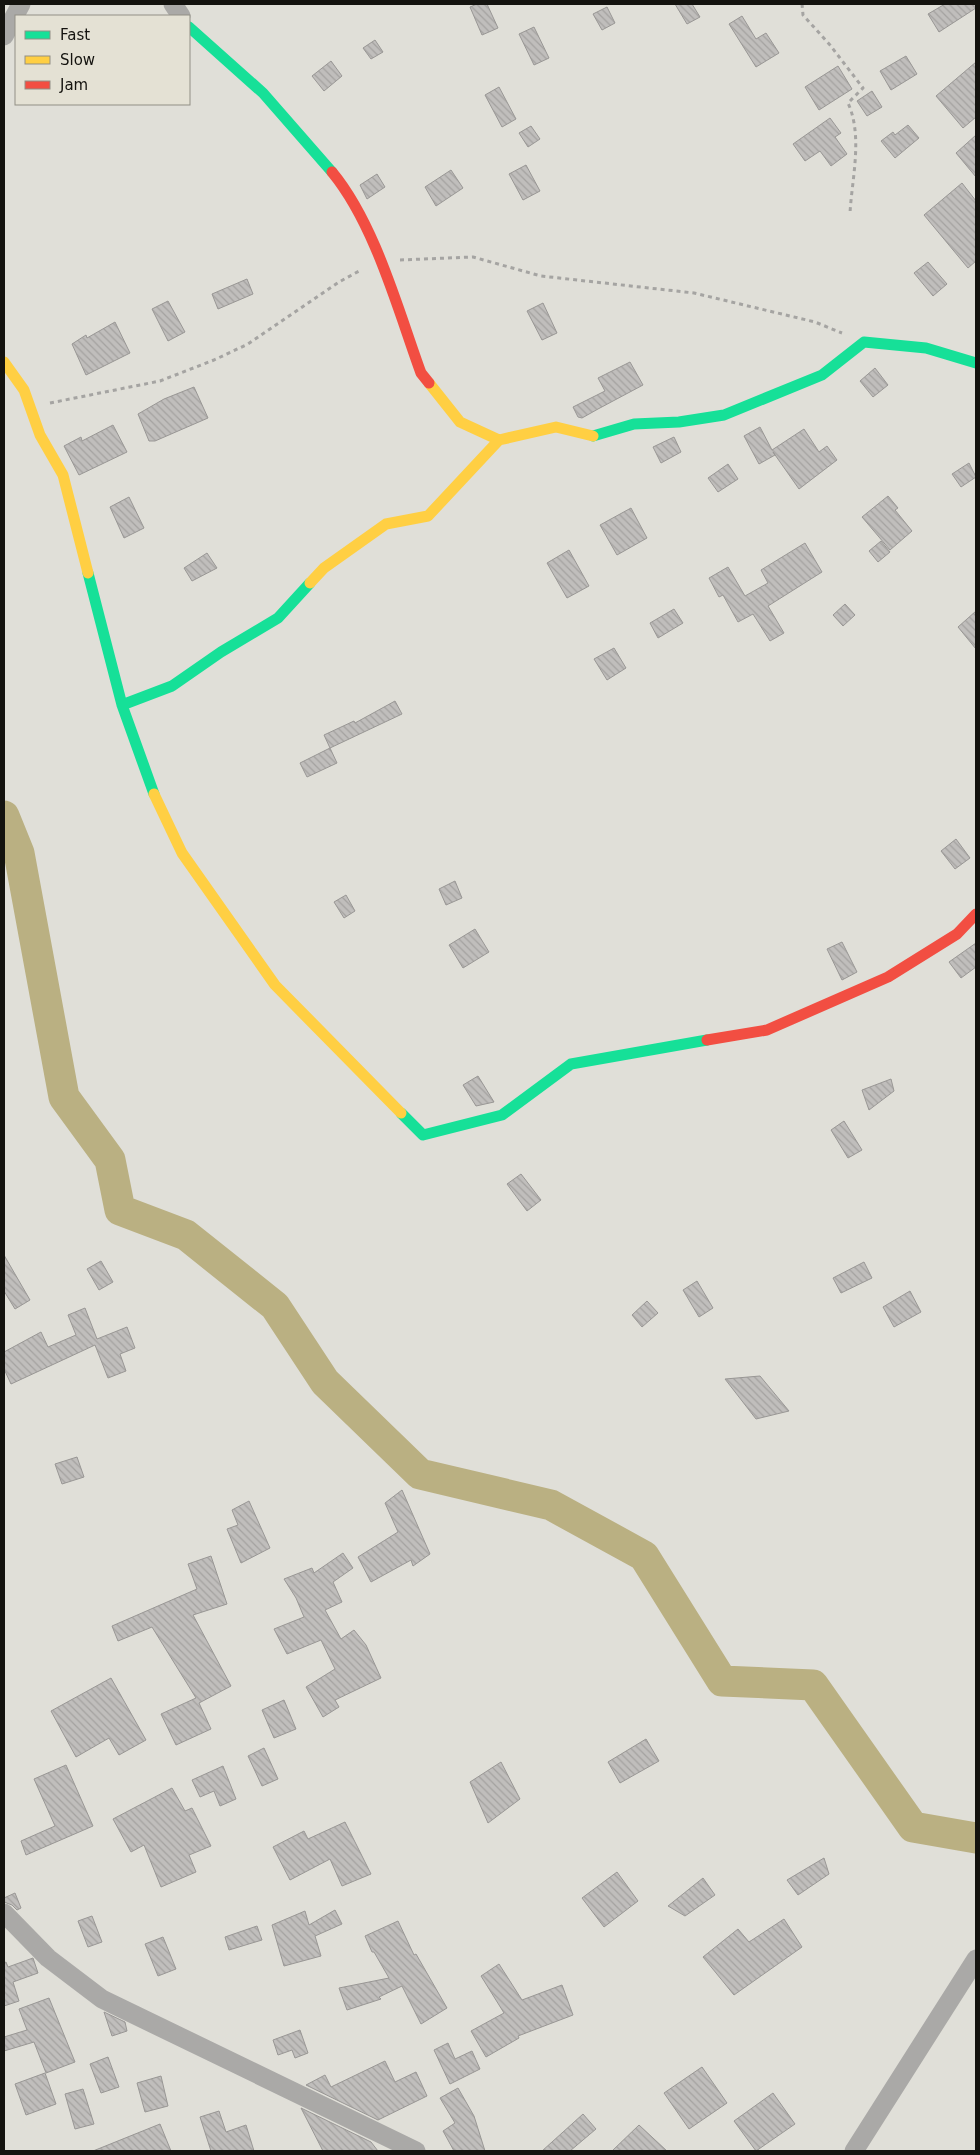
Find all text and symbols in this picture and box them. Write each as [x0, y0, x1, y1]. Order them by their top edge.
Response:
legend [15, 15, 190, 105]
text: Fast [60, 26, 90, 44]
text: Slow [60, 51, 95, 69]
text: Jam [59, 76, 88, 94]

